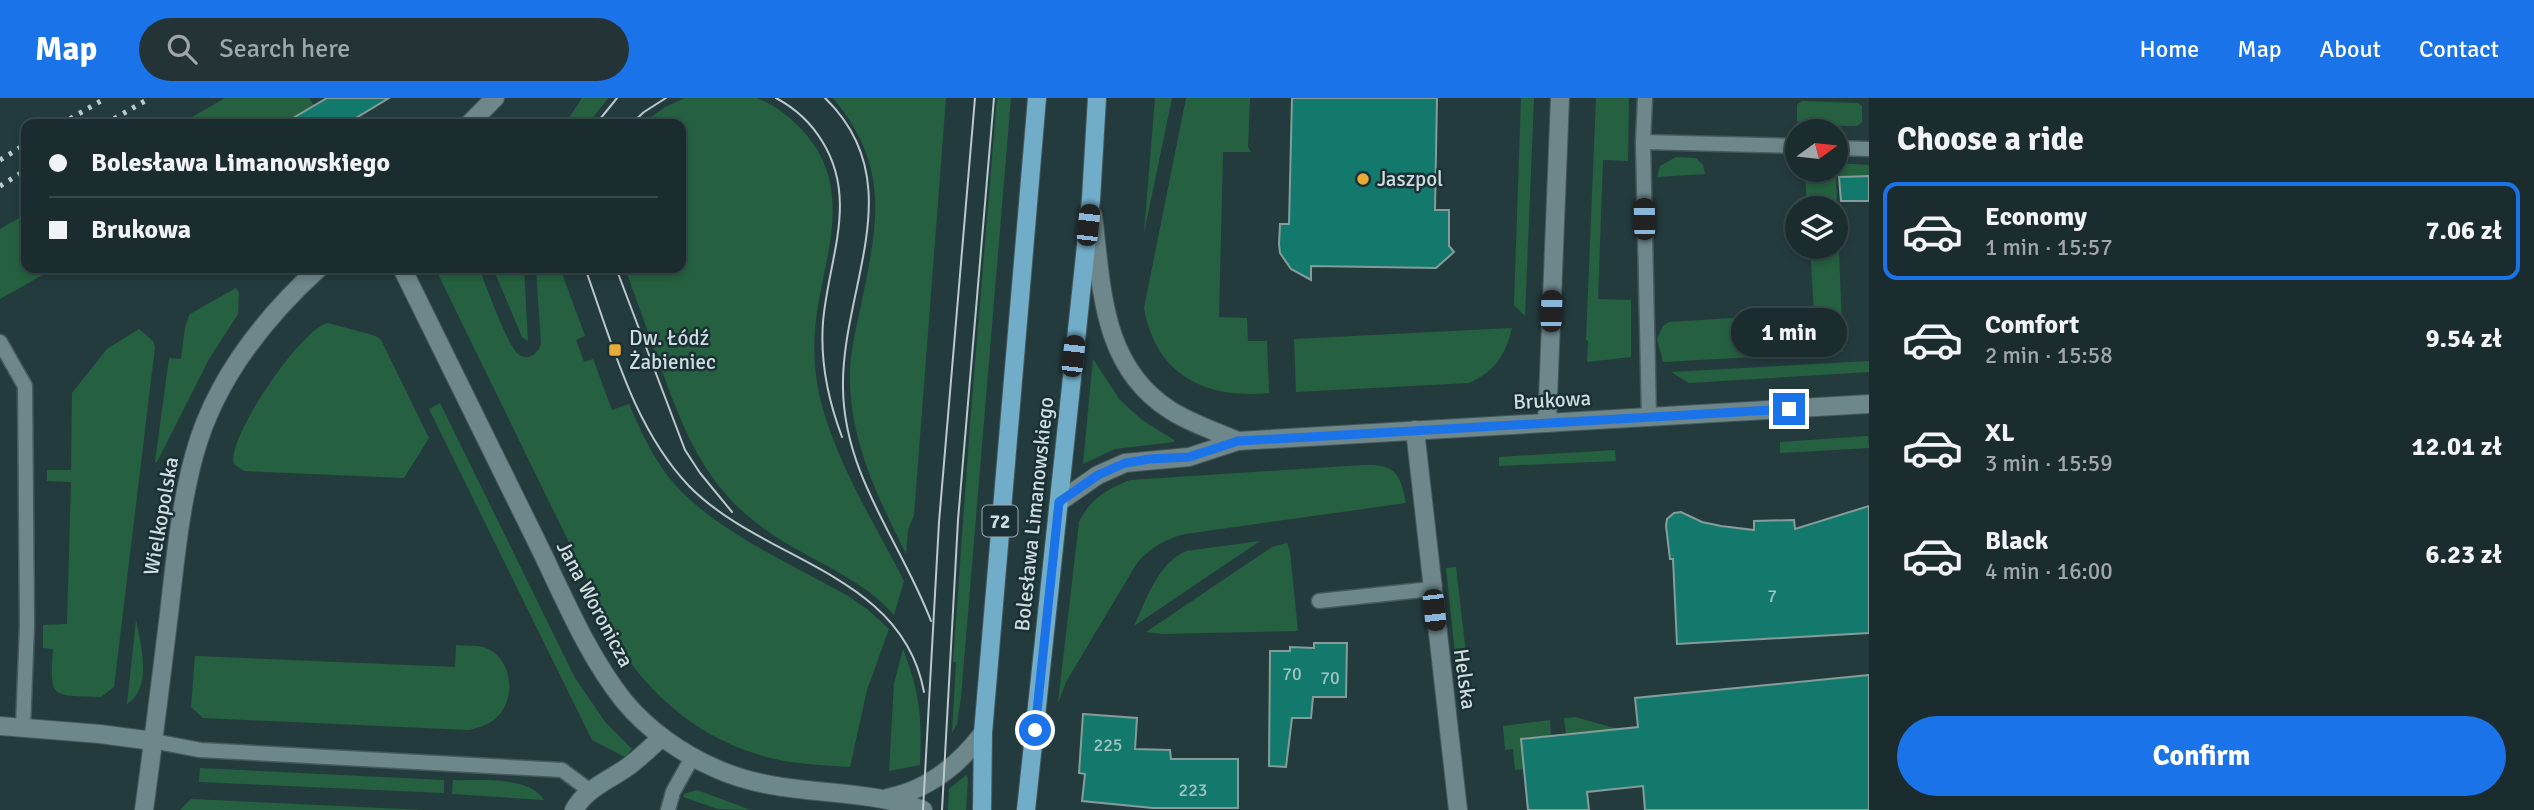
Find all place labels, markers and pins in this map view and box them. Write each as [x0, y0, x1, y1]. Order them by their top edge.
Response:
place label: Jaszpol [1377, 166, 1443, 192]
marker: Jaszpol [1355, 171, 1371, 187]
place label: Dw. Łódź Żabieniec [629, 325, 716, 375]
marker: Dw. Łódź Żabieniec [607, 342, 623, 358]

